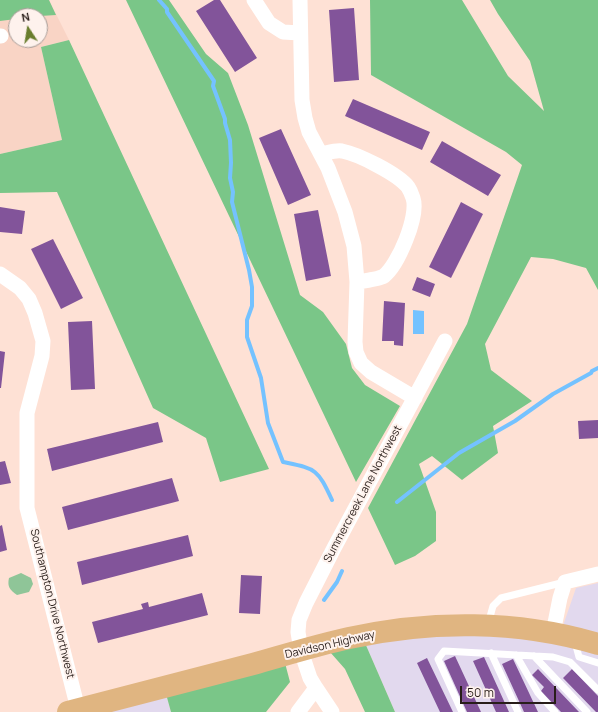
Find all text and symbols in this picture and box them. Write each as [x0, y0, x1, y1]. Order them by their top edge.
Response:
north arrow [8, 8, 48, 48]
text: N [20, 9, 31, 25]
street label: Summercreek Lane Northwest [321, 423, 405, 565]
street label: Southampton Drive Northwest [27, 528, 77, 680]
street label: Davidson Highway [284, 628, 376, 662]
scale bar [462, 678, 558, 704]
text: 50 m [467, 684, 494, 701]

